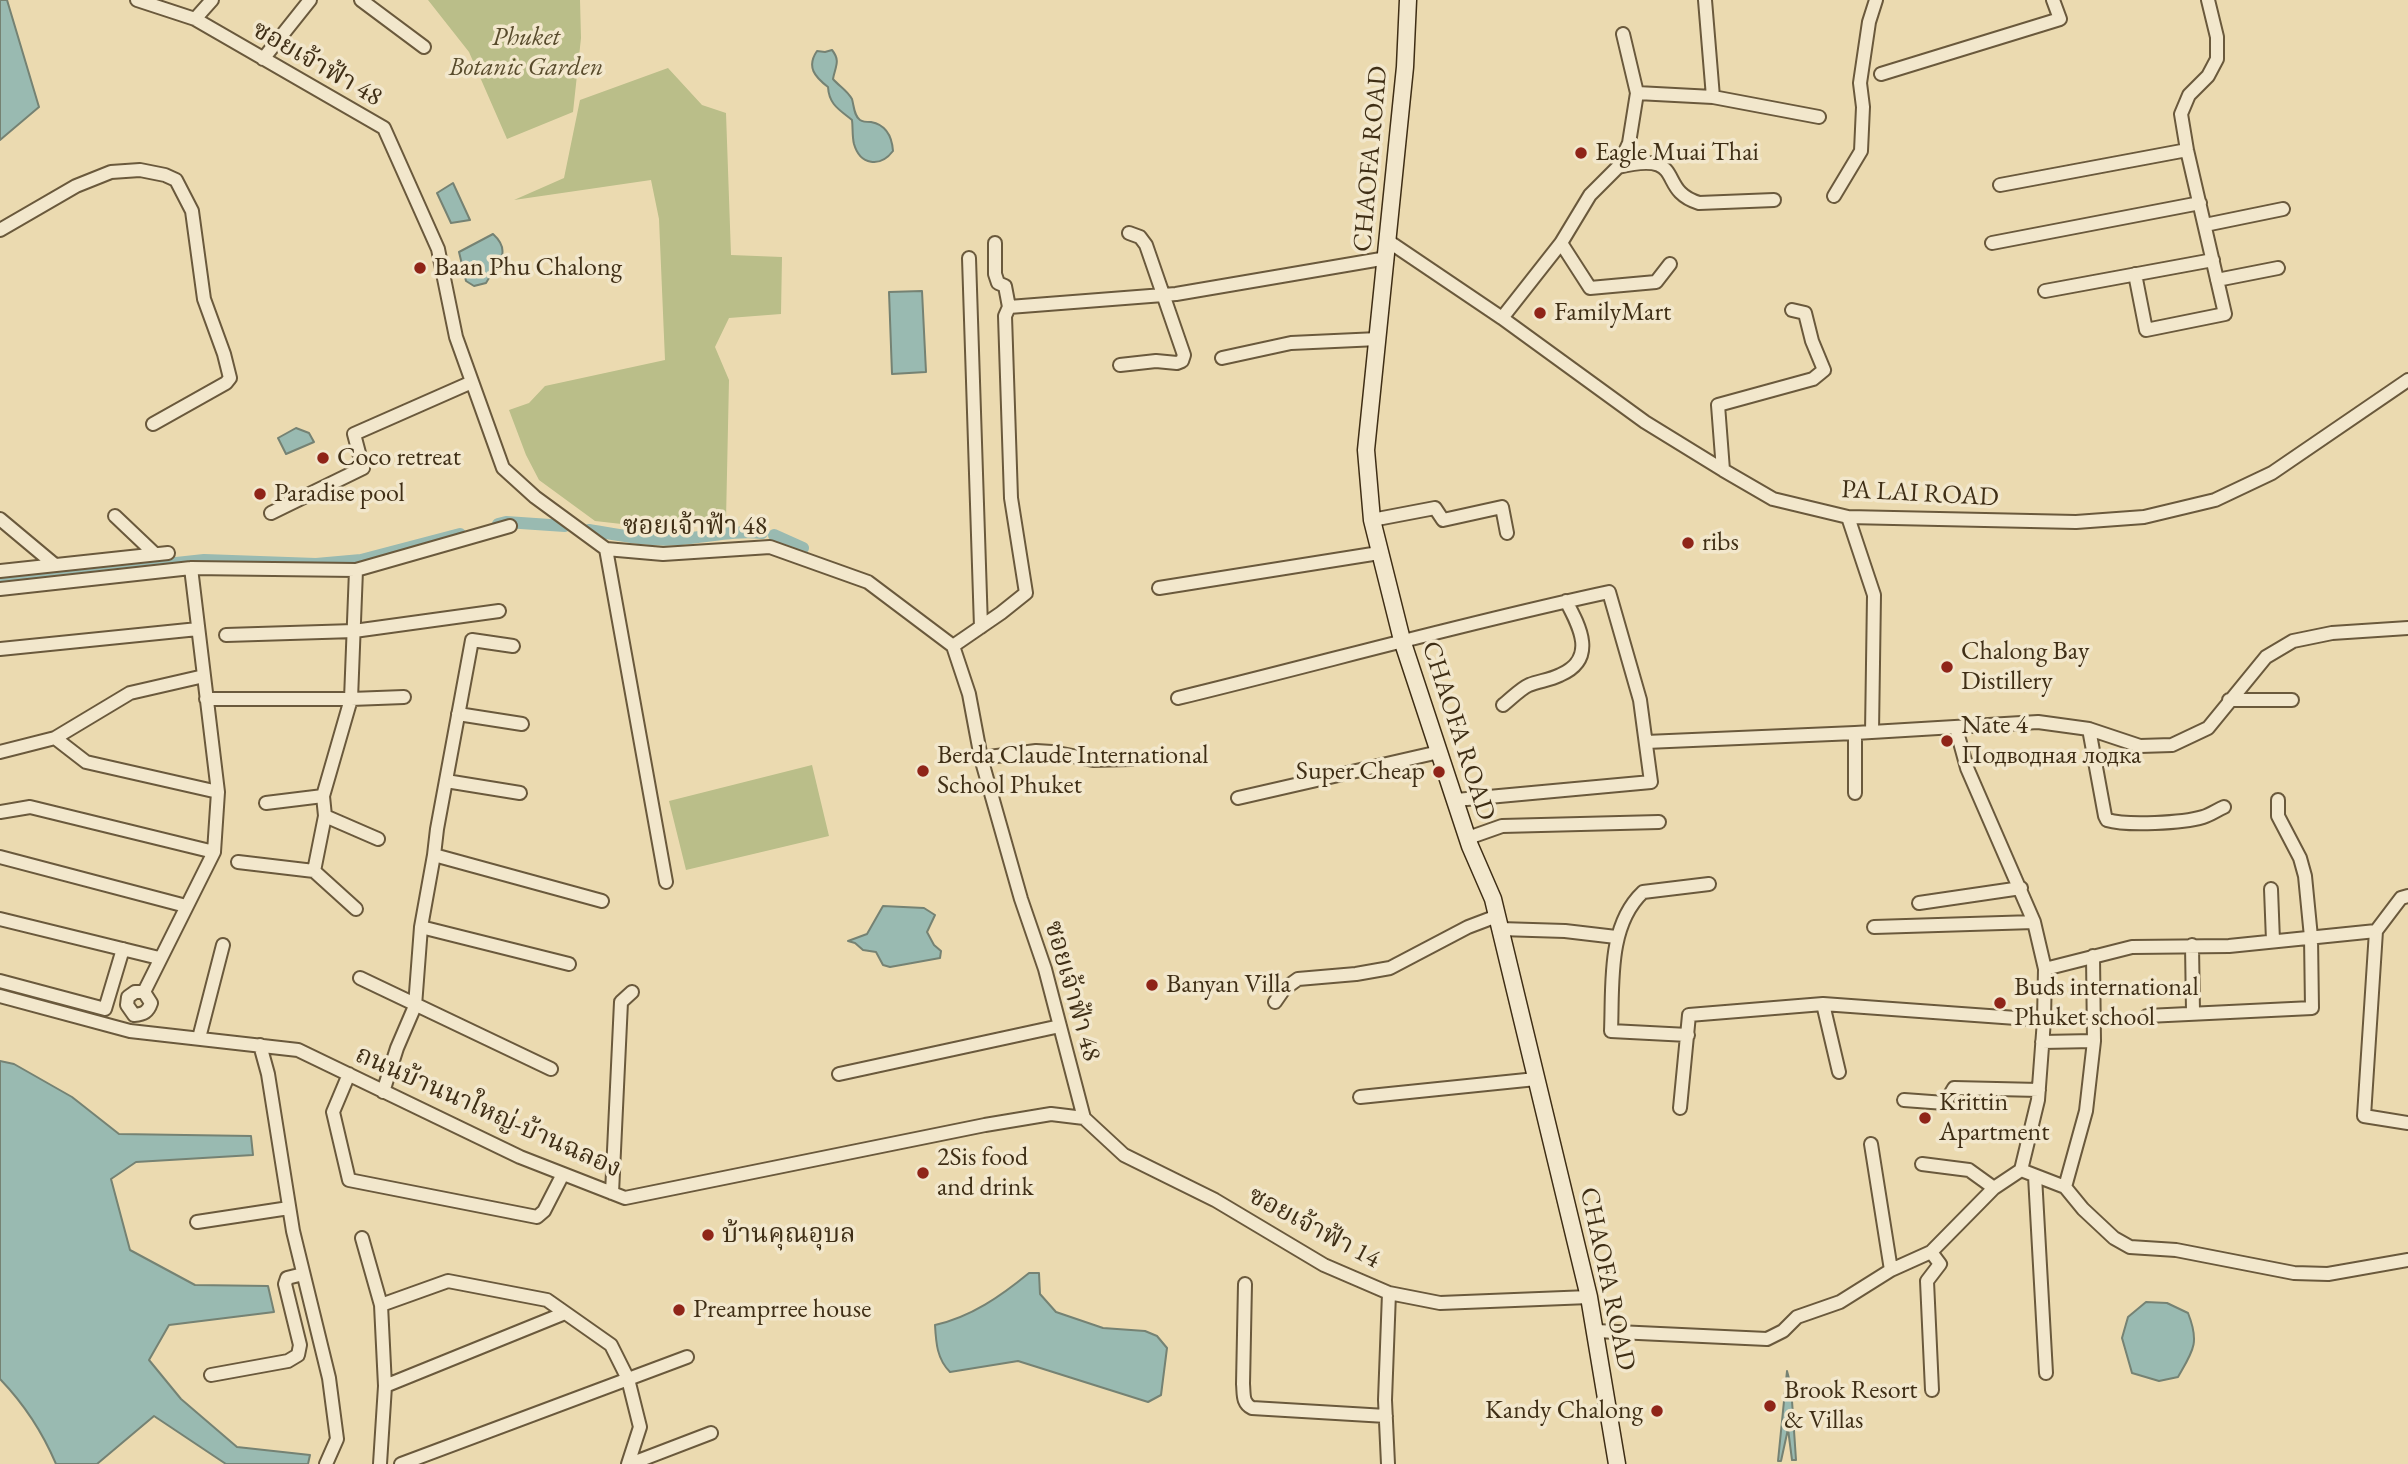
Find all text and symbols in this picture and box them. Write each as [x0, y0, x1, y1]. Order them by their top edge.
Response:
street label: ซอยเจ้าฟ้า 48 [247, 14, 387, 114]
park label: Phuket Botanic Garden [449, 22, 603, 84]
street label: CHAOFA ROAD [1347, 65, 1395, 253]
place label: Eagle Muai Thai [1595, 137, 1759, 169]
marker: Eagle Muai Thai [1573, 145, 1589, 161]
place label: Baan Phu Chalong [434, 252, 622, 284]
marker: Baan Phu Chalong [412, 260, 428, 276]
place label: FamilyMart [1554, 297, 1671, 329]
marker: FamilyMart [1532, 305, 1548, 321]
place label: Coco retreat [337, 442, 461, 474]
marker: Coco retreat [315, 450, 331, 466]
street label: PA LAI ROAD [1840, 474, 2000, 514]
place label: Paradise pool [274, 478, 405, 510]
marker: Paradise pool [252, 486, 268, 502]
street label: ซอยเจ้าฟ้า 48 [623, 511, 767, 543]
place label: ribs [1702, 527, 1739, 559]
marker: ribs [1680, 535, 1696, 551]
place label: Chalong Bay Distillery [1961, 636, 2089, 698]
street label: CHAOFA ROAD [1414, 638, 1502, 824]
marker: Chalong Bay Distillery [1939, 659, 1955, 675]
place label: Nate 4 Подводная лодка [1961, 710, 2141, 772]
marker: Nate 4 Подводная лодка [1939, 733, 1955, 749]
place label: Berda Claude International School Phuket [937, 740, 1208, 802]
place label: Super Cheap [1296, 756, 1425, 788]
marker: Berda Claude International School Phuket [915, 763, 931, 779]
marker: Super Cheap [1431, 764, 1447, 780]
street label: ซอยเจ้าฟ้า 48 [1037, 917, 1107, 1065]
place label: Banyan Villa [1166, 969, 1291, 1001]
place label: Buds international Phuket school [2014, 972, 2199, 1034]
marker: Banyan Villa [1144, 977, 1160, 993]
marker: Buds international Phuket school [1992, 995, 2008, 1011]
street label: ถนนบ้านนาใหญ่-บ้านฉลอง [350, 1039, 626, 1185]
place label: Krittin Apartment [1939, 1087, 2049, 1148]
marker: Krittin Apartment [1917, 1110, 1933, 1126]
place label: 2Sis food and drink [937, 1142, 1034, 1204]
marker: 2Sis food and drink [915, 1165, 931, 1181]
street label: ซอยเจ้าฟ้า 14 [1243, 1180, 1385, 1276]
street label: CHAOFA ROAD [1572, 1185, 1642, 1373]
place label: บ้านคุณอุบล [722, 1219, 856, 1251]
marker: บ้านคุณอุบล [700, 1227, 716, 1243]
place label: Preamprree house [693, 1294, 871, 1326]
marker: Preamprree house [671, 1302, 687, 1318]
place label: Brook Resort & Villas [1784, 1375, 1917, 1436]
place label: Kandy Chalong [1485, 1395, 1643, 1427]
marker: Brook Resort & Villas [1762, 1398, 1778, 1414]
marker: Kandy Chalong [1649, 1403, 1665, 1419]

